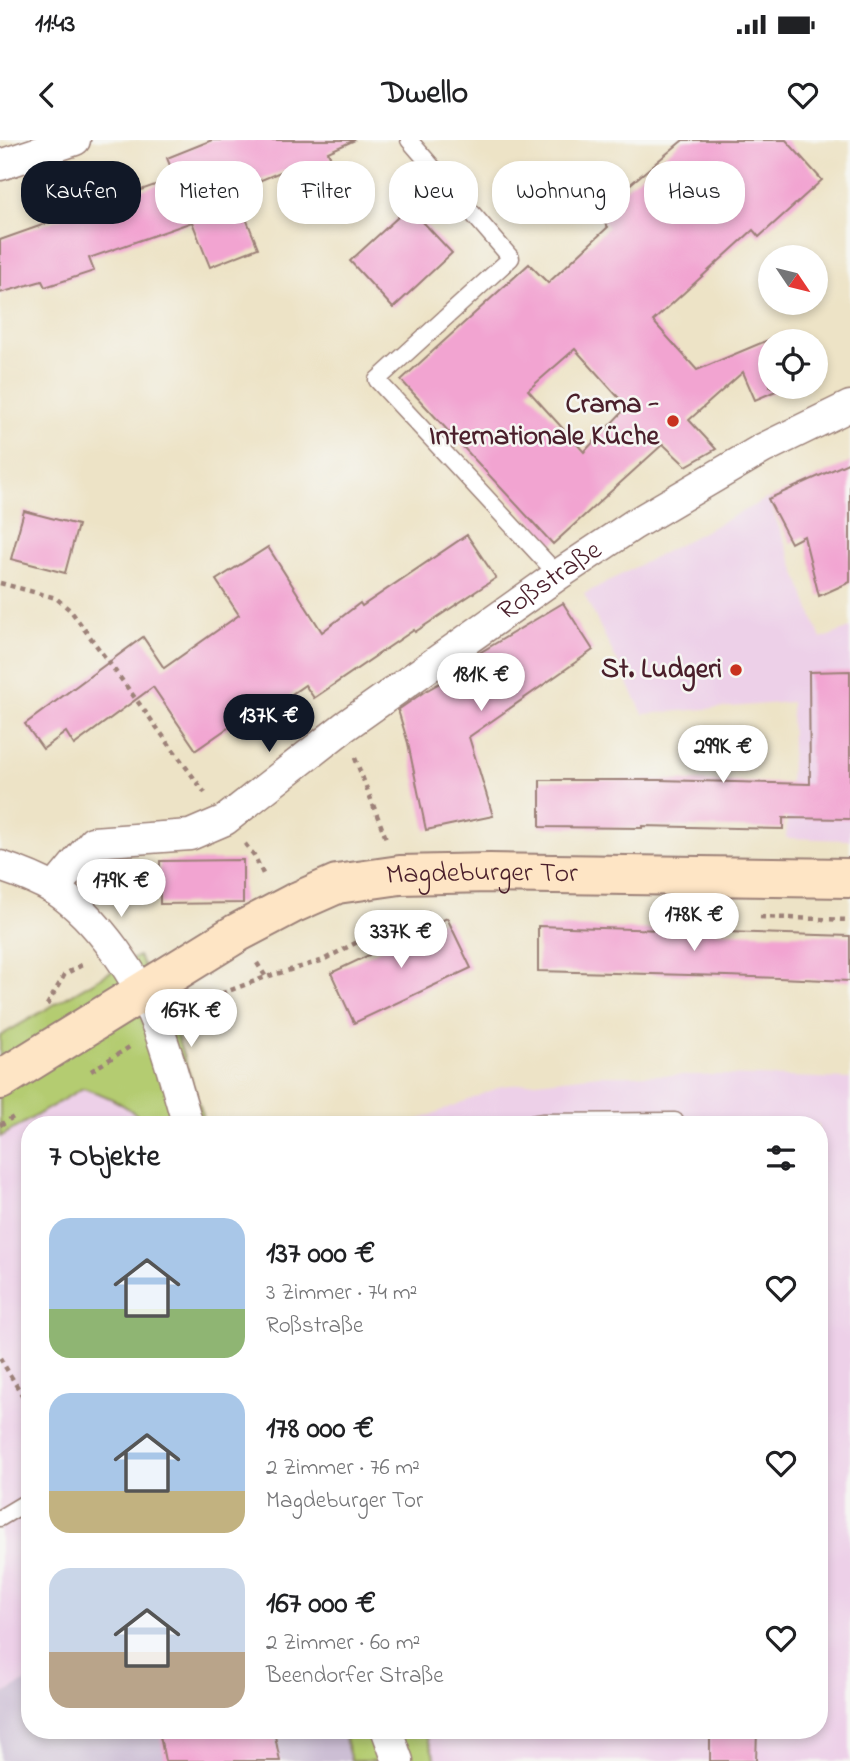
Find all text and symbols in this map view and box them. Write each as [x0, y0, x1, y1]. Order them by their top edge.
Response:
text: 11:43 [35, 6, 75, 44]
text: Dwello [382, 71, 468, 118]
icon: back [28, 76, 66, 114]
icon: heart [784, 76, 822, 114]
chip: Kaufen [21, 161, 141, 224]
chip: Mieten [155, 161, 263, 224]
chip: Filter [277, 161, 375, 224]
chip: Neu [389, 161, 478, 224]
chip: Wohnung [492, 161, 630, 224]
chip: Haus [644, 161, 745, 224]
north arrow [758, 245, 828, 315]
map controls [758, 245, 828, 399]
button: locate [758, 329, 828, 399]
place label: Crama - Internationale Küche [429, 385, 660, 458]
marker: Crama - Internationale Küche [665, 413, 681, 429]
street label: Roßstraße [490, 530, 611, 632]
place label: St. Ludgeri [601, 650, 722, 692]
pin: 181K € [424, 654, 538, 713]
text: 181K € [453, 659, 509, 692]
marker: St. Ludgeri [728, 662, 744, 678]
pin: 137K € [212, 694, 326, 754]
text: 137K € [239, 700, 299, 733]
pin: 299K € [666, 726, 780, 785]
text: 299K € [694, 731, 752, 764]
street label: Magdeburger Tor [384, 853, 578, 897]
pin: 179K € [64, 860, 178, 919]
text: 179K € [93, 865, 149, 898]
pin: 178K € [637, 894, 751, 953]
text: 178K € [665, 899, 723, 932]
pin: 337K € [344, 910, 458, 970]
text: 337K € [370, 916, 432, 949]
pin: 167K € [134, 990, 248, 1049]
text: 167K € [161, 995, 221, 1028]
text: 7 Objekte [49, 1136, 160, 1180]
icon: filters [762, 1139, 800, 1177]
text: 137 000 € [266, 1233, 375, 1277]
icon: home [105, 1246, 189, 1330]
icon: heart [762, 1269, 800, 1307]
text: 3 Zimmer · 74 m² [266, 1277, 417, 1310]
text: Roßstraße [266, 1310, 363, 1343]
text: 178 000 € [266, 1408, 374, 1452]
icon: home [105, 1421, 189, 1505]
icon: heart [762, 1444, 800, 1482]
text: 2 Zimmer · 76 m² [266, 1452, 420, 1485]
text: Magdeburger Tor [266, 1485, 423, 1518]
text: 167 000 € [266, 1583, 376, 1627]
icon: home [105, 1596, 189, 1680]
icon: heart [762, 1619, 800, 1657]
text: 2 Zimmer · 60 m² [266, 1627, 420, 1660]
text: Beendorfer Straße [266, 1660, 444, 1693]

